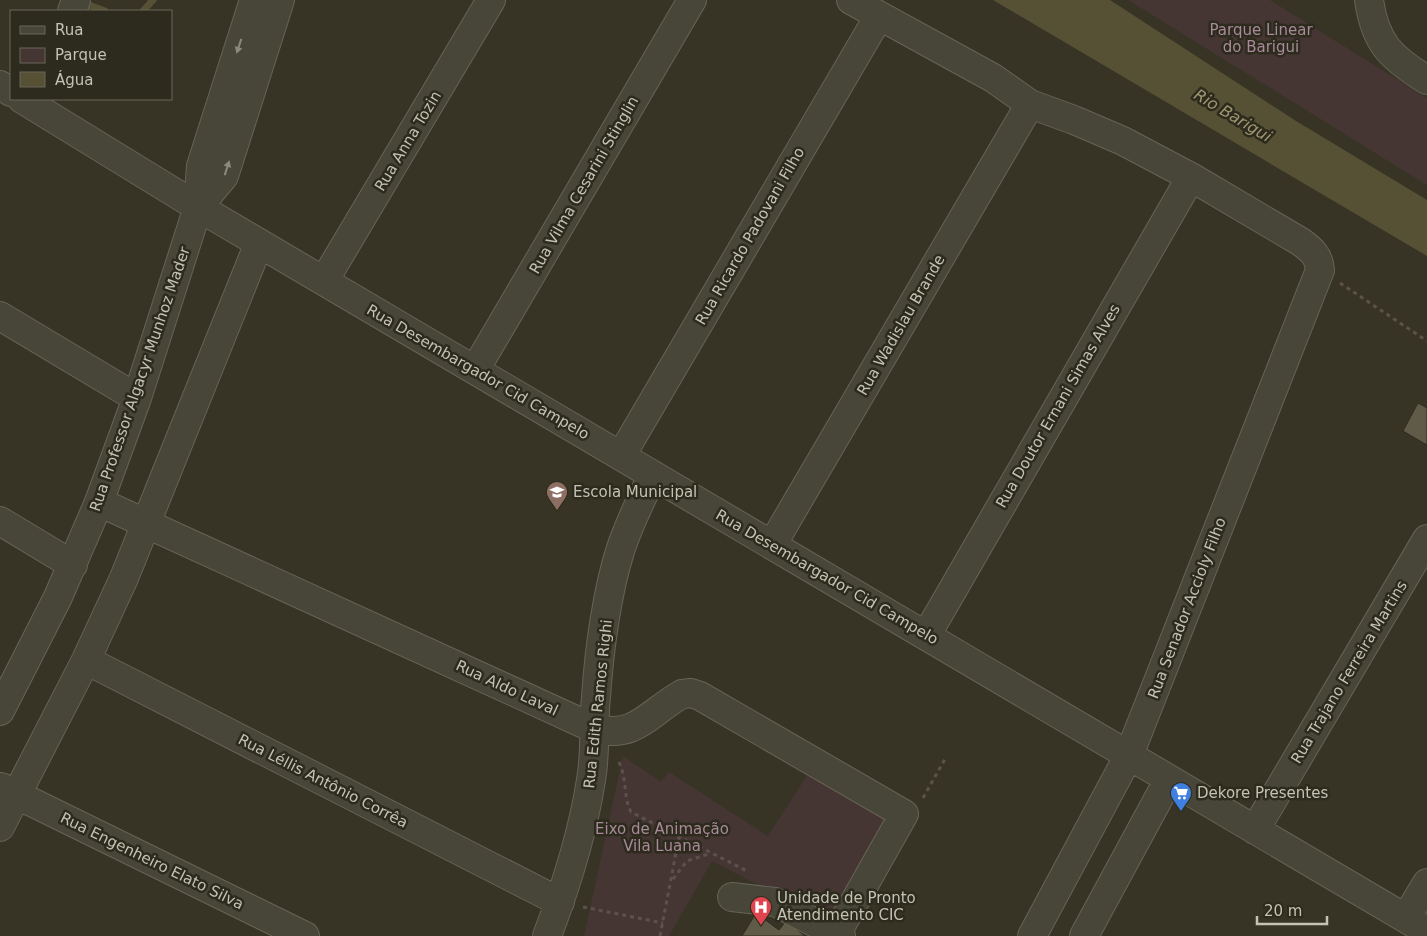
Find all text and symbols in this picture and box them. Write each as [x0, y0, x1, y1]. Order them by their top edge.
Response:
legend [10, 10, 172, 100]
text: Rua [55, 21, 83, 39]
park label: Parque Linear do Barigui [1209, 21, 1313, 56]
one-way arrow [235, 39, 242, 54]
text: Parque [55, 46, 107, 64]
text: Água [55, 70, 93, 89]
water label: Rio Barigui [1191, 85, 1275, 146]
street label: Rua Anna Tozin [371, 88, 445, 194]
street label: Rua Vilma Cesarini Stinglin [526, 93, 642, 277]
street label: Rua Ricardo Padovani Filho [692, 144, 808, 328]
one-way arrow [223, 160, 231, 175]
street label: Rua Professor Algacyr Munhoz Mader [86, 243, 194, 514]
street label: Rua Wadislau Brande [853, 252, 949, 398]
street label: Rua Desembargador Cid Campelo [364, 301, 592, 443]
street label: Rua Doutor Ernani Simas Alves [992, 301, 1124, 511]
school or university icon: Escola Municipal [545, 480, 569, 511]
place label: Escola Municipal [573, 483, 697, 501]
street label: Rua Desembargador Cid Campelo [713, 506, 941, 648]
street label: Rua Senador Accioly Filho [1144, 515, 1230, 701]
street label: Rua Trajano Ferreira Martins [1287, 577, 1411, 767]
street label: Rua Edith Ramos Righi [580, 619, 616, 789]
street label: Rua Aldo Laval [453, 656, 561, 720]
street label: Rua Léllis Antônio Corrêa [235, 730, 411, 832]
supermarket icon: Dekore Presentes [1169, 781, 1193, 812]
place label: Dekore Presentes [1197, 784, 1328, 802]
street label: Rua Engenheiro Elato Silva [57, 809, 247, 913]
park label: Eixo de Animação Vila Luana [595, 820, 729, 855]
place label: Unidade de Pronto Atendimento CIC [777, 889, 916, 924]
scale bar [1257, 894, 1327, 926]
hospital icon: Unidade de Pronto Atendimento CIC [749, 895, 773, 926]
text: 20 m [1264, 902, 1302, 920]

